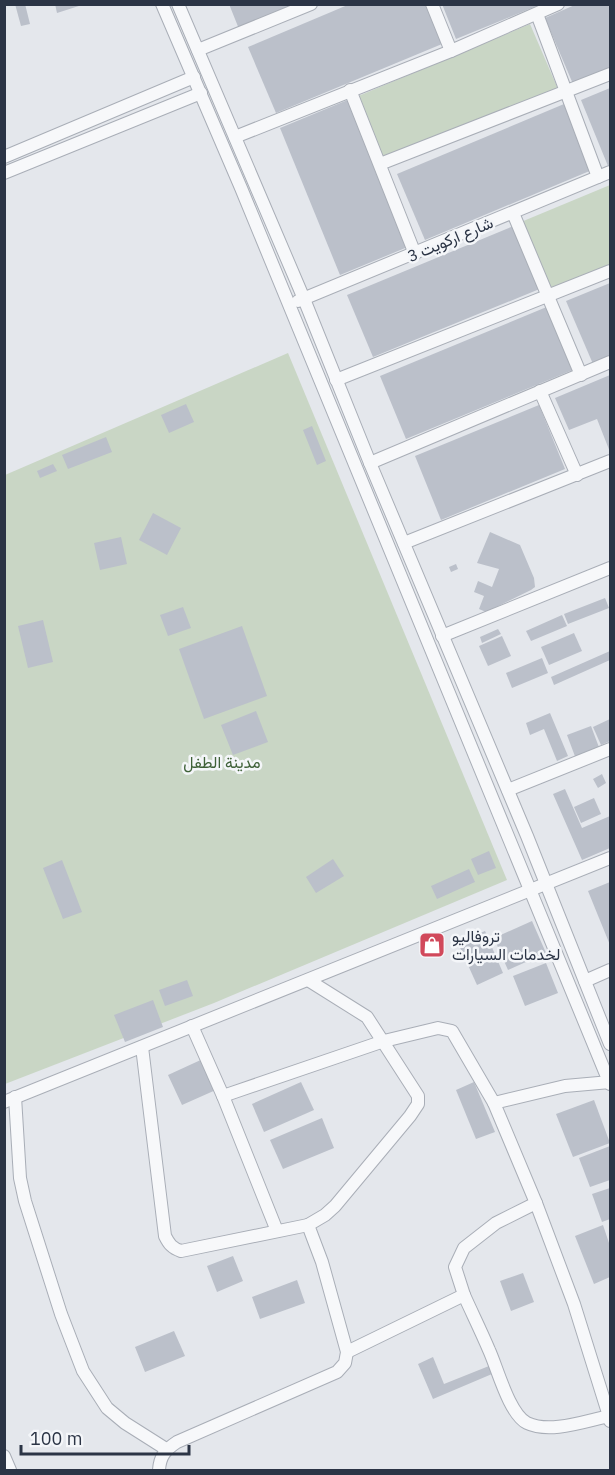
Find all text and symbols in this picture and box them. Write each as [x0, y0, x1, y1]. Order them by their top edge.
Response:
street label: شارع اركويت 3 [404, 212, 497, 268]
park label: مدينة الطفل [183, 752, 261, 773]
place label: تروفاليو لخدمات السيارات [452, 926, 560, 965]
shop icon: تروفاليو لخدمات السيارات [417, 930, 447, 960]
scale bar [21, 1418, 189, 1456]
text: 100 m [30, 1427, 82, 1450]

